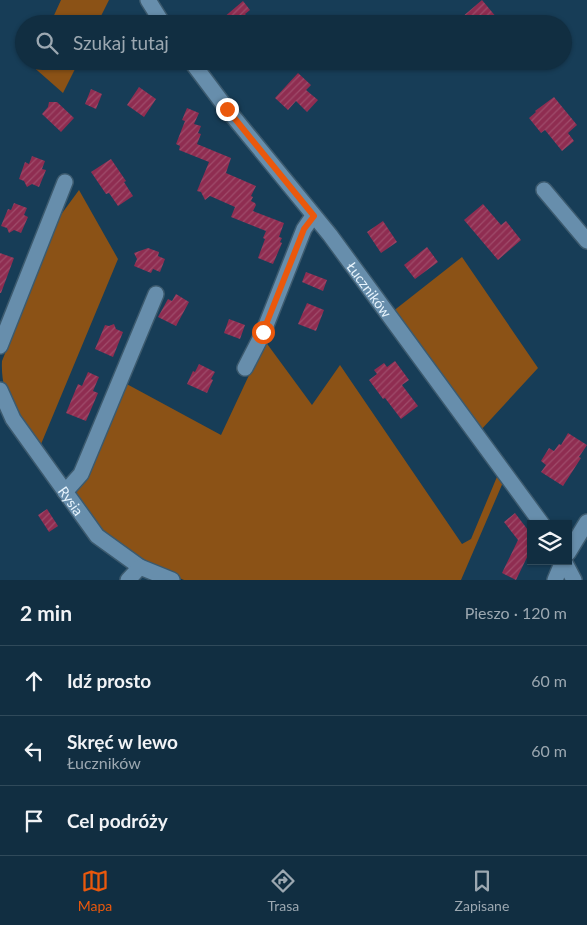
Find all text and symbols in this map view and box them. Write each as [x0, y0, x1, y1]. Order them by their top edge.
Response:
search box [15, 15, 572, 70]
icon: search [33, 29, 61, 57]
text: Szukaj tutaj [73, 31, 169, 54]
route end [216, 98, 239, 121]
street label: Łuczników [344, 258, 396, 320]
route start [252, 321, 275, 344]
street label: Rysia [55, 482, 88, 518]
map controls [527, 520, 572, 565]
button: layers [527, 520, 572, 565]
text: 2 min [20, 600, 72, 625]
text: Pieszo · 120 m [465, 603, 567, 622]
icon: ahead [20, 667, 48, 695]
text: Idź prosto [67, 669, 151, 692]
text: 60 m [531, 671, 567, 690]
text: Skręć w lewo [67, 730, 178, 753]
icon: left [20, 737, 48, 765]
text: 60 m [531, 741, 567, 760]
text: Łuczników [67, 753, 141, 772]
icon: arrive [20, 807, 48, 835]
text: Cel podróży [67, 809, 168, 832]
tab: Mapa [78, 867, 112, 914]
tab: Trasa [268, 867, 299, 914]
tab: Zapisane [455, 867, 509, 914]

